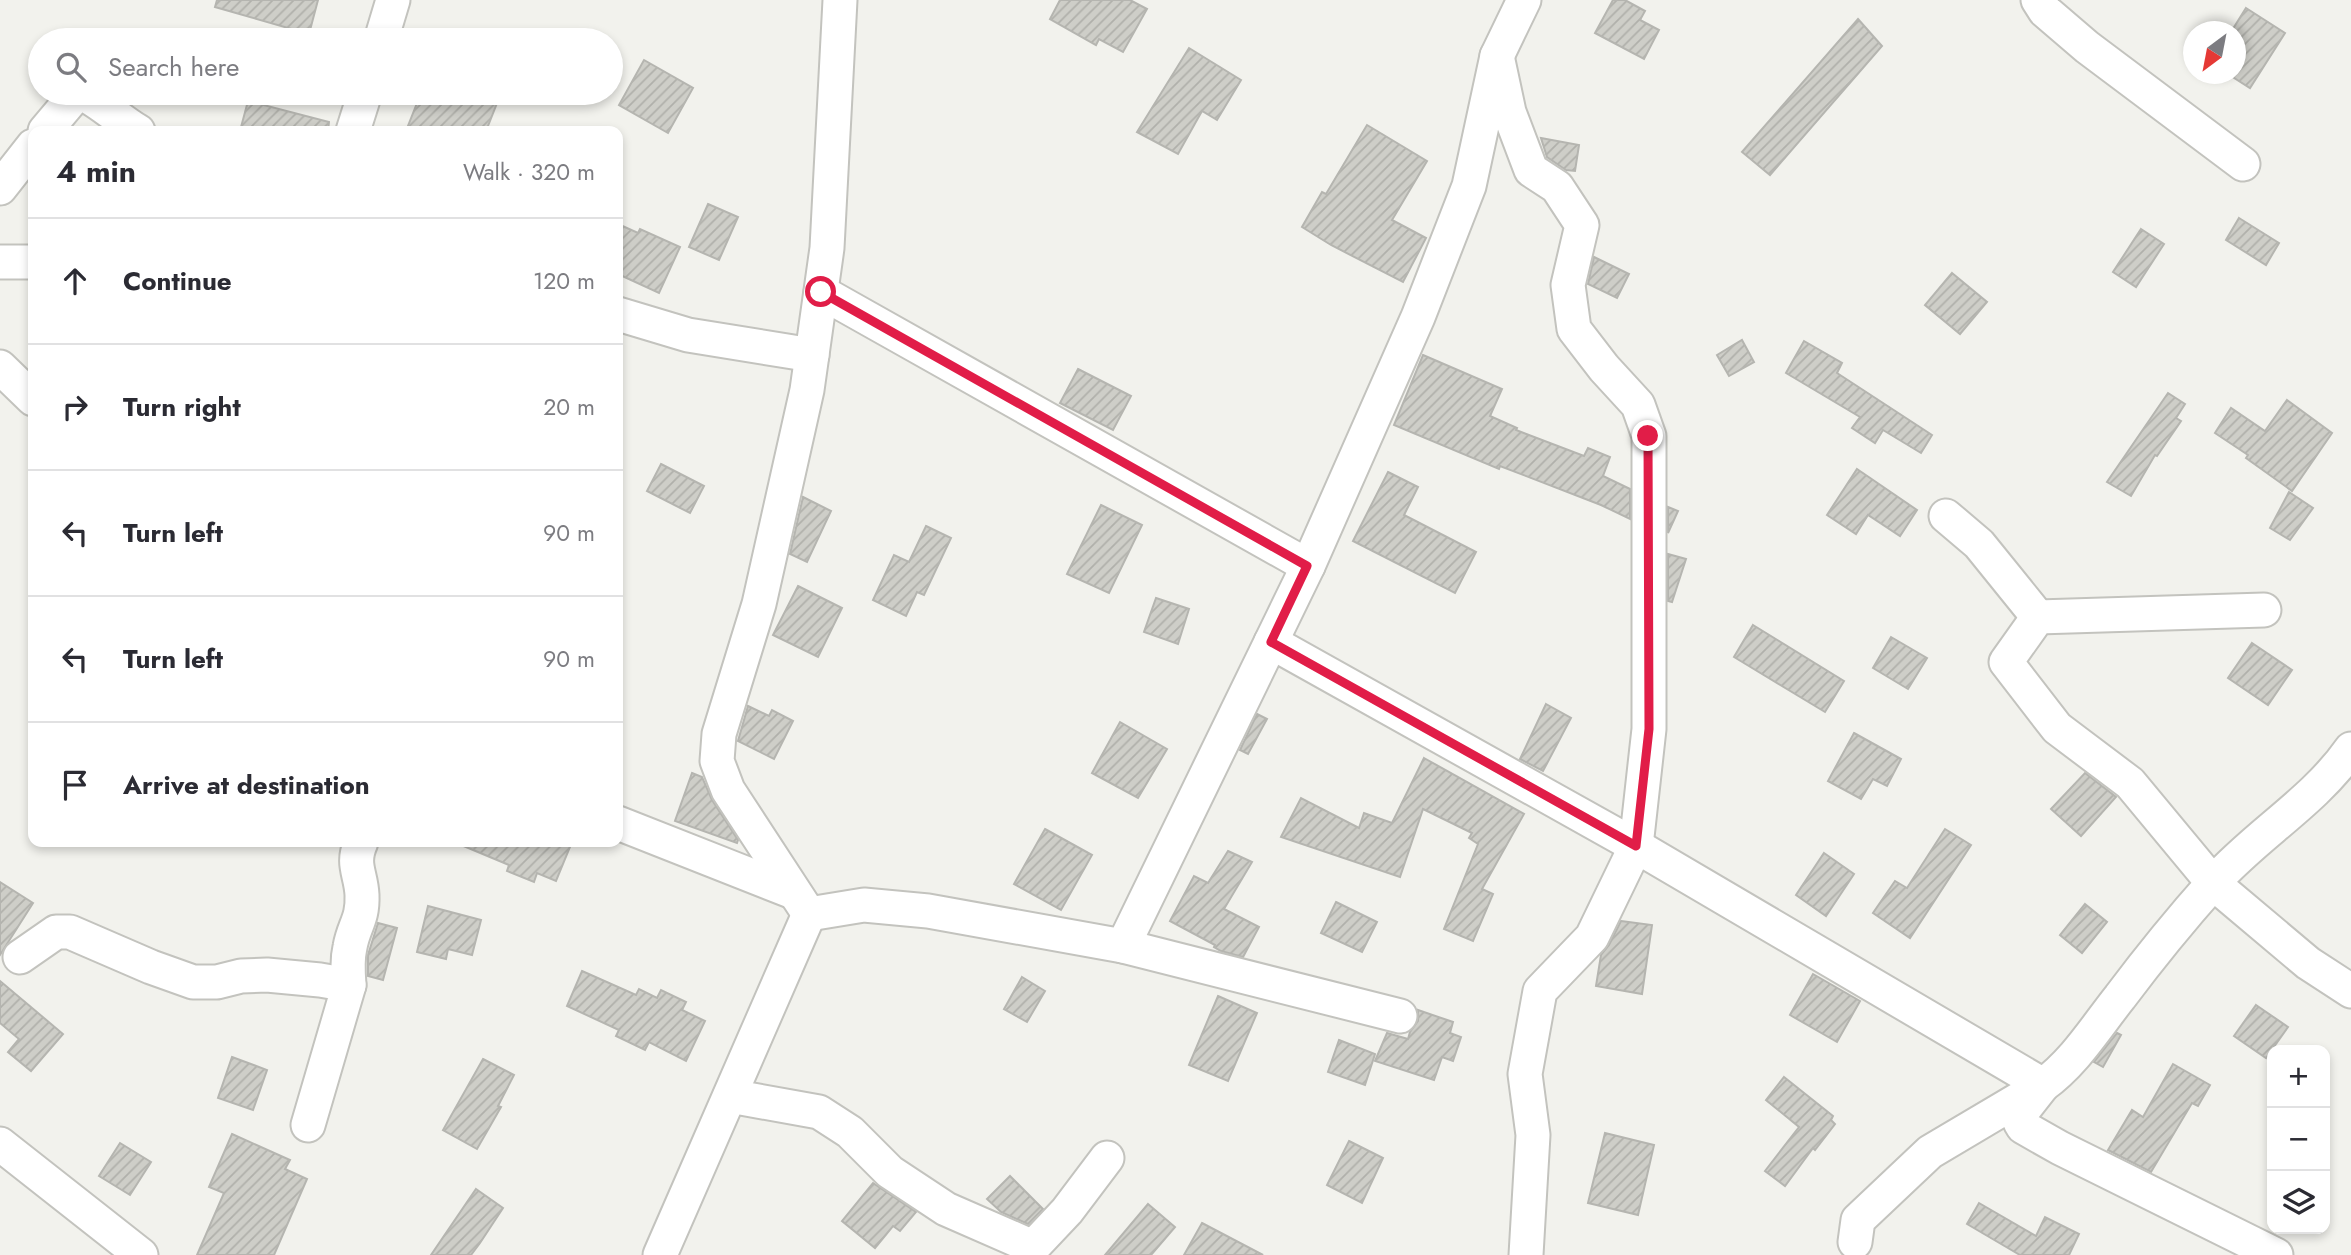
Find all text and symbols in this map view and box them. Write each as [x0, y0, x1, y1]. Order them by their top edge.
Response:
north arrow [2183, 21, 2246, 84]
search box [28, 28, 623, 105]
icon: search [52, 48, 90, 86]
text: Search here [108, 48, 240, 86]
text: 4 min [56, 150, 136, 193]
text: Walk · 320 m [463, 155, 595, 189]
icon: ahead [56, 262, 94, 300]
text: Continue [123, 262, 232, 300]
text: 120 m [533, 264, 595, 298]
route start [805, 276, 836, 307]
icon: right [56, 388, 94, 426]
text: Turn right [123, 388, 241, 426]
text: 20 m [543, 390, 595, 424]
route end [1632, 420, 1663, 451]
icon: left [56, 514, 94, 552]
text: Turn left [123, 514, 223, 552]
text: 90 m [543, 516, 595, 550]
icon: left [56, 640, 94, 678]
text: Turn left [123, 640, 223, 678]
text: 90 m [543, 642, 595, 676]
icon: arrive [56, 766, 94, 804]
text: Arrive at destination [123, 766, 370, 804]
map controls [2267, 1045, 2330, 1234]
button: + [2267, 1045, 2330, 1108]
button: − [2267, 1108, 2330, 1171]
button: layers [2267, 1171, 2330, 1234]

